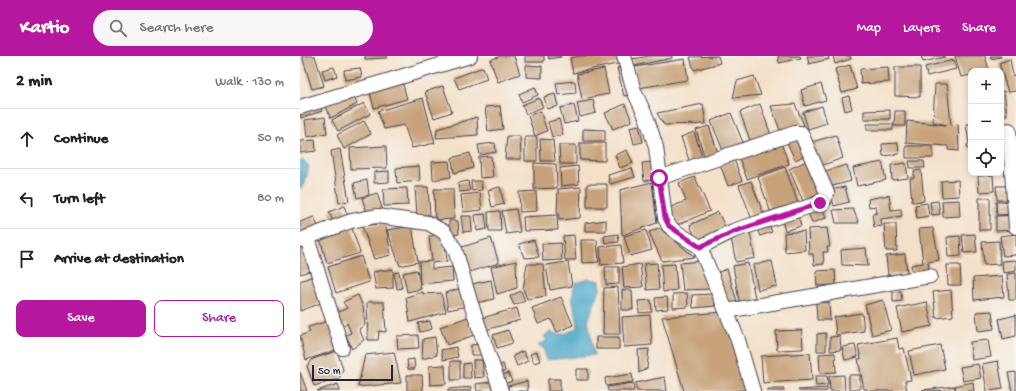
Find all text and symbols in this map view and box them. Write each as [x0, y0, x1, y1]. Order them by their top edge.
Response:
search box [93, 10, 373, 46]
text: Kartio [20, 17, 69, 40]
icon: search [107, 17, 129, 39]
text: Search here [139, 19, 213, 37]
text: Map [857, 20, 881, 37]
text: Layers [903, 20, 940, 37]
text: Share [962, 20, 996, 37]
map controls [968, 68, 1004, 176]
button: + [968, 68, 1004, 104]
text: 2 min [16, 72, 52, 92]
text: Walk · 130 m [215, 75, 284, 90]
button: − [968, 104, 1004, 140]
icon: ahead [16, 128, 38, 150]
text: Continue [54, 130, 108, 148]
text: 50 m [257, 131, 284, 146]
button: locate [968, 140, 1004, 176]
route start [650, 169, 668, 187]
icon: left [16, 188, 38, 210]
text: Turn left [54, 190, 105, 208]
text: 80 m [257, 191, 284, 206]
route end [811, 194, 829, 212]
icon: arrive [16, 248, 38, 270]
text: Arrive at destination [54, 250, 184, 268]
button: Save [16, 300, 146, 337]
button: Share [154, 300, 284, 337]
scale bar [312, 363, 393, 382]
text: 50 m [318, 366, 340, 378]

